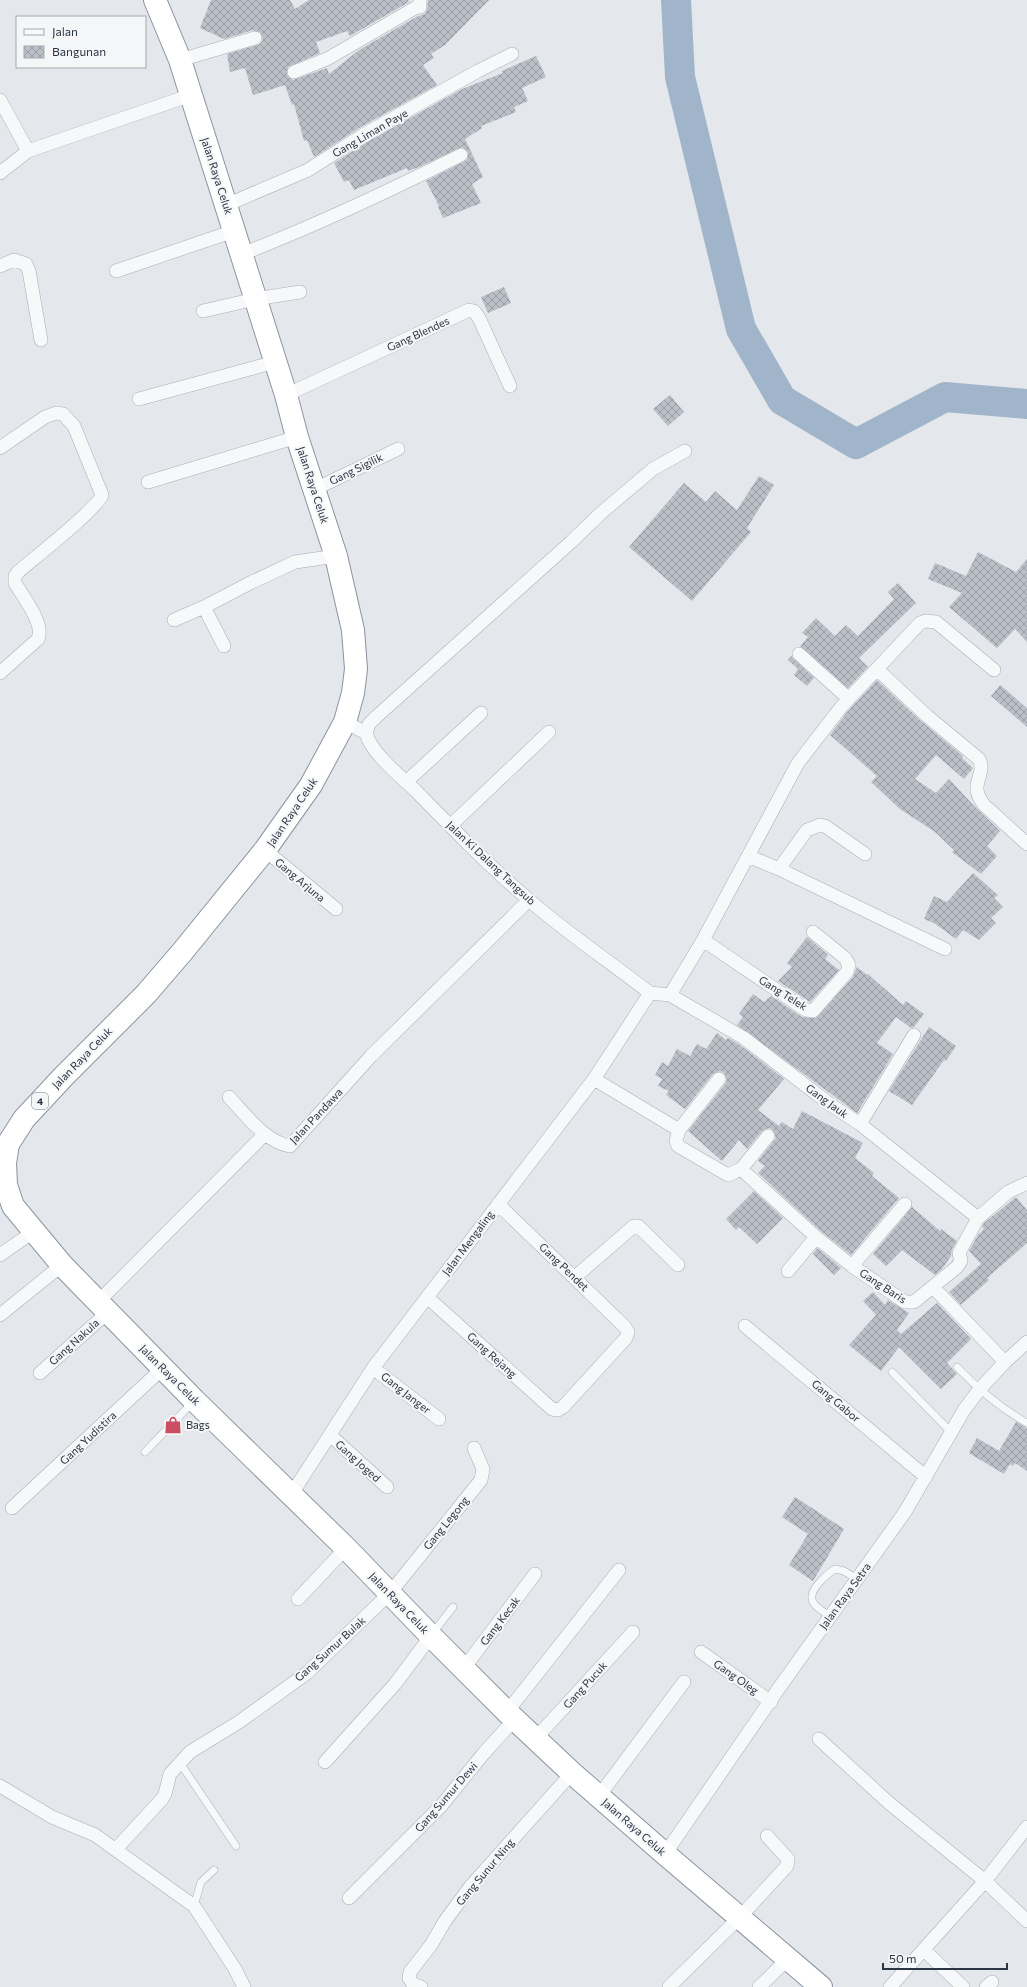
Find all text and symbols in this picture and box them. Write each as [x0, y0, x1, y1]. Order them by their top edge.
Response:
legend [16, 16, 146, 68]
text: Jalan [52, 24, 78, 39]
text: Bangunan [52, 44, 106, 58]
street label: Gang Liman Paye [330, 106, 410, 159]
street label: Jalan Raya Celuk [198, 136, 236, 217]
street label: Gang Blendes [385, 313, 451, 354]
street label: Jalan Raya Celuk [294, 445, 332, 526]
street label: Gang Sigilik [327, 450, 385, 487]
street label: Jalan Raya Celuk [264, 775, 320, 849]
street label: Jalan Ki Dalang Tangsub [444, 818, 538, 908]
street label: Gang Arjuna [273, 855, 328, 904]
street label: Gang Telek [757, 973, 810, 1013]
street label: Jalan Raya Celuk [49, 1024, 115, 1092]
street label: Gang Jauk [803, 1081, 851, 1121]
street label: Jalan Pandawa [287, 1085, 345, 1147]
road number: 4 [32, 1093, 48, 1109]
street label: Jalan Mengaling [439, 1208, 497, 1278]
street label: Gang Pendet [537, 1240, 592, 1294]
street label: Gang Baris [857, 1266, 909, 1306]
street label: Gang Nakula [46, 1316, 101, 1367]
street label: Gang Rejang [465, 1329, 520, 1380]
street label: Jalan Raya Celuk [137, 1342, 203, 1408]
street label: Gang Janger [378, 1369, 434, 1417]
street label: Gang Gabor [809, 1377, 864, 1425]
street label: Gang Yudistira [57, 1408, 119, 1467]
shop icon: Bags [163, 1415, 183, 1435]
place label: Bags [186, 1418, 210, 1431]
street label: Gang Joged [333, 1437, 383, 1485]
street label: Gang Legong [420, 1493, 471, 1552]
street label: Jalan Raya Setra [816, 1560, 874, 1632]
street label: Jalan Raya Celuk [366, 1569, 432, 1637]
street label: Gang Kecak [477, 1594, 522, 1648]
street label: Gang Sumur Bulak [292, 1613, 368, 1684]
street label: Gang Oleg [711, 1656, 761, 1697]
street label: Gang Pucuk [560, 1658, 609, 1711]
street label: Gang Sumur Dewi [412, 1759, 480, 1834]
street label: Jalan Raya Celuk [599, 1795, 669, 1859]
street label: Gang Sunur Ning [453, 1836, 516, 1908]
scale bar [883, 1945, 1007, 1971]
text: 50 m [889, 1951, 917, 1965]

